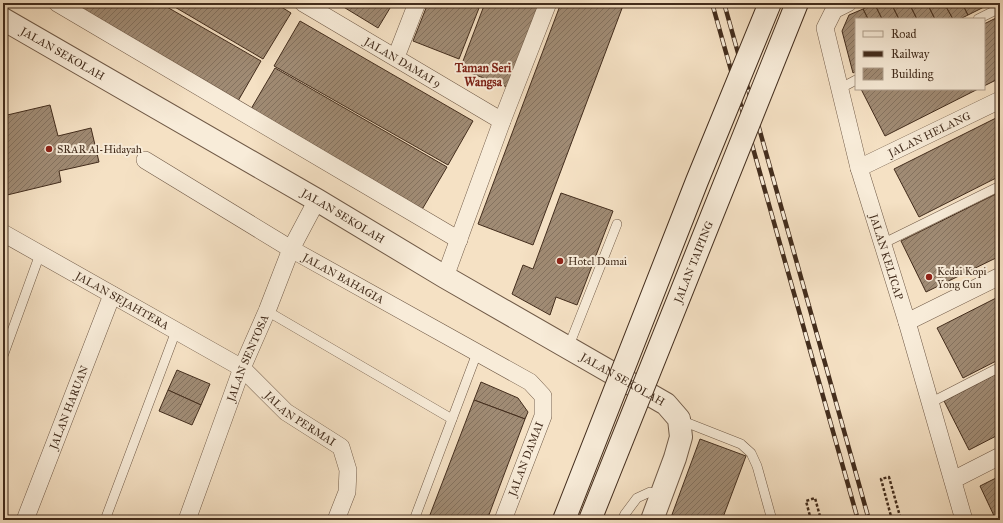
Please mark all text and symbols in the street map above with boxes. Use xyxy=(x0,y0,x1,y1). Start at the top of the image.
legend xyxy=(855,18,985,90)
street label: JALAN SEKOLAH xyxy=(17,24,107,83)
text: Road xyxy=(891,27,917,41)
street label: JALAN DAMAI 9 xyxy=(361,34,444,90)
text: Railway xyxy=(891,47,930,61)
district label: Taman Seri Wangsa xyxy=(454,61,512,90)
text: Building xyxy=(891,67,934,82)
street label: JALAN HELANG xyxy=(885,109,973,161)
place label: SRAR Al-Hidayah xyxy=(57,143,142,156)
marker: SRAR Al-Hidayah xyxy=(44,144,54,154)
street label: JALAN SEKOLAH xyxy=(298,185,388,246)
street label: JALAN KELICAP xyxy=(866,212,906,302)
street label: JALAN TAIPING xyxy=(671,219,716,306)
street label: JALAN BAHAGIA xyxy=(299,250,387,306)
place label: Hotel Damai xyxy=(568,255,627,268)
marker: Hotel Damai xyxy=(555,256,565,266)
place label: Kedai Kopi Yong Cun xyxy=(937,265,987,291)
street label: JALAN SEJAHTERA xyxy=(72,268,172,332)
marker: Kedai Kopi Yong Cun xyxy=(924,272,934,282)
street label: JALAN SENTOSA xyxy=(224,312,271,404)
street label: JALAN SEKOLAH xyxy=(577,350,668,409)
street label: JALAN HARUAN xyxy=(46,363,91,452)
street label: JALAN PERMAI xyxy=(261,388,338,449)
street label: JALAN DAMAI xyxy=(505,420,547,499)

